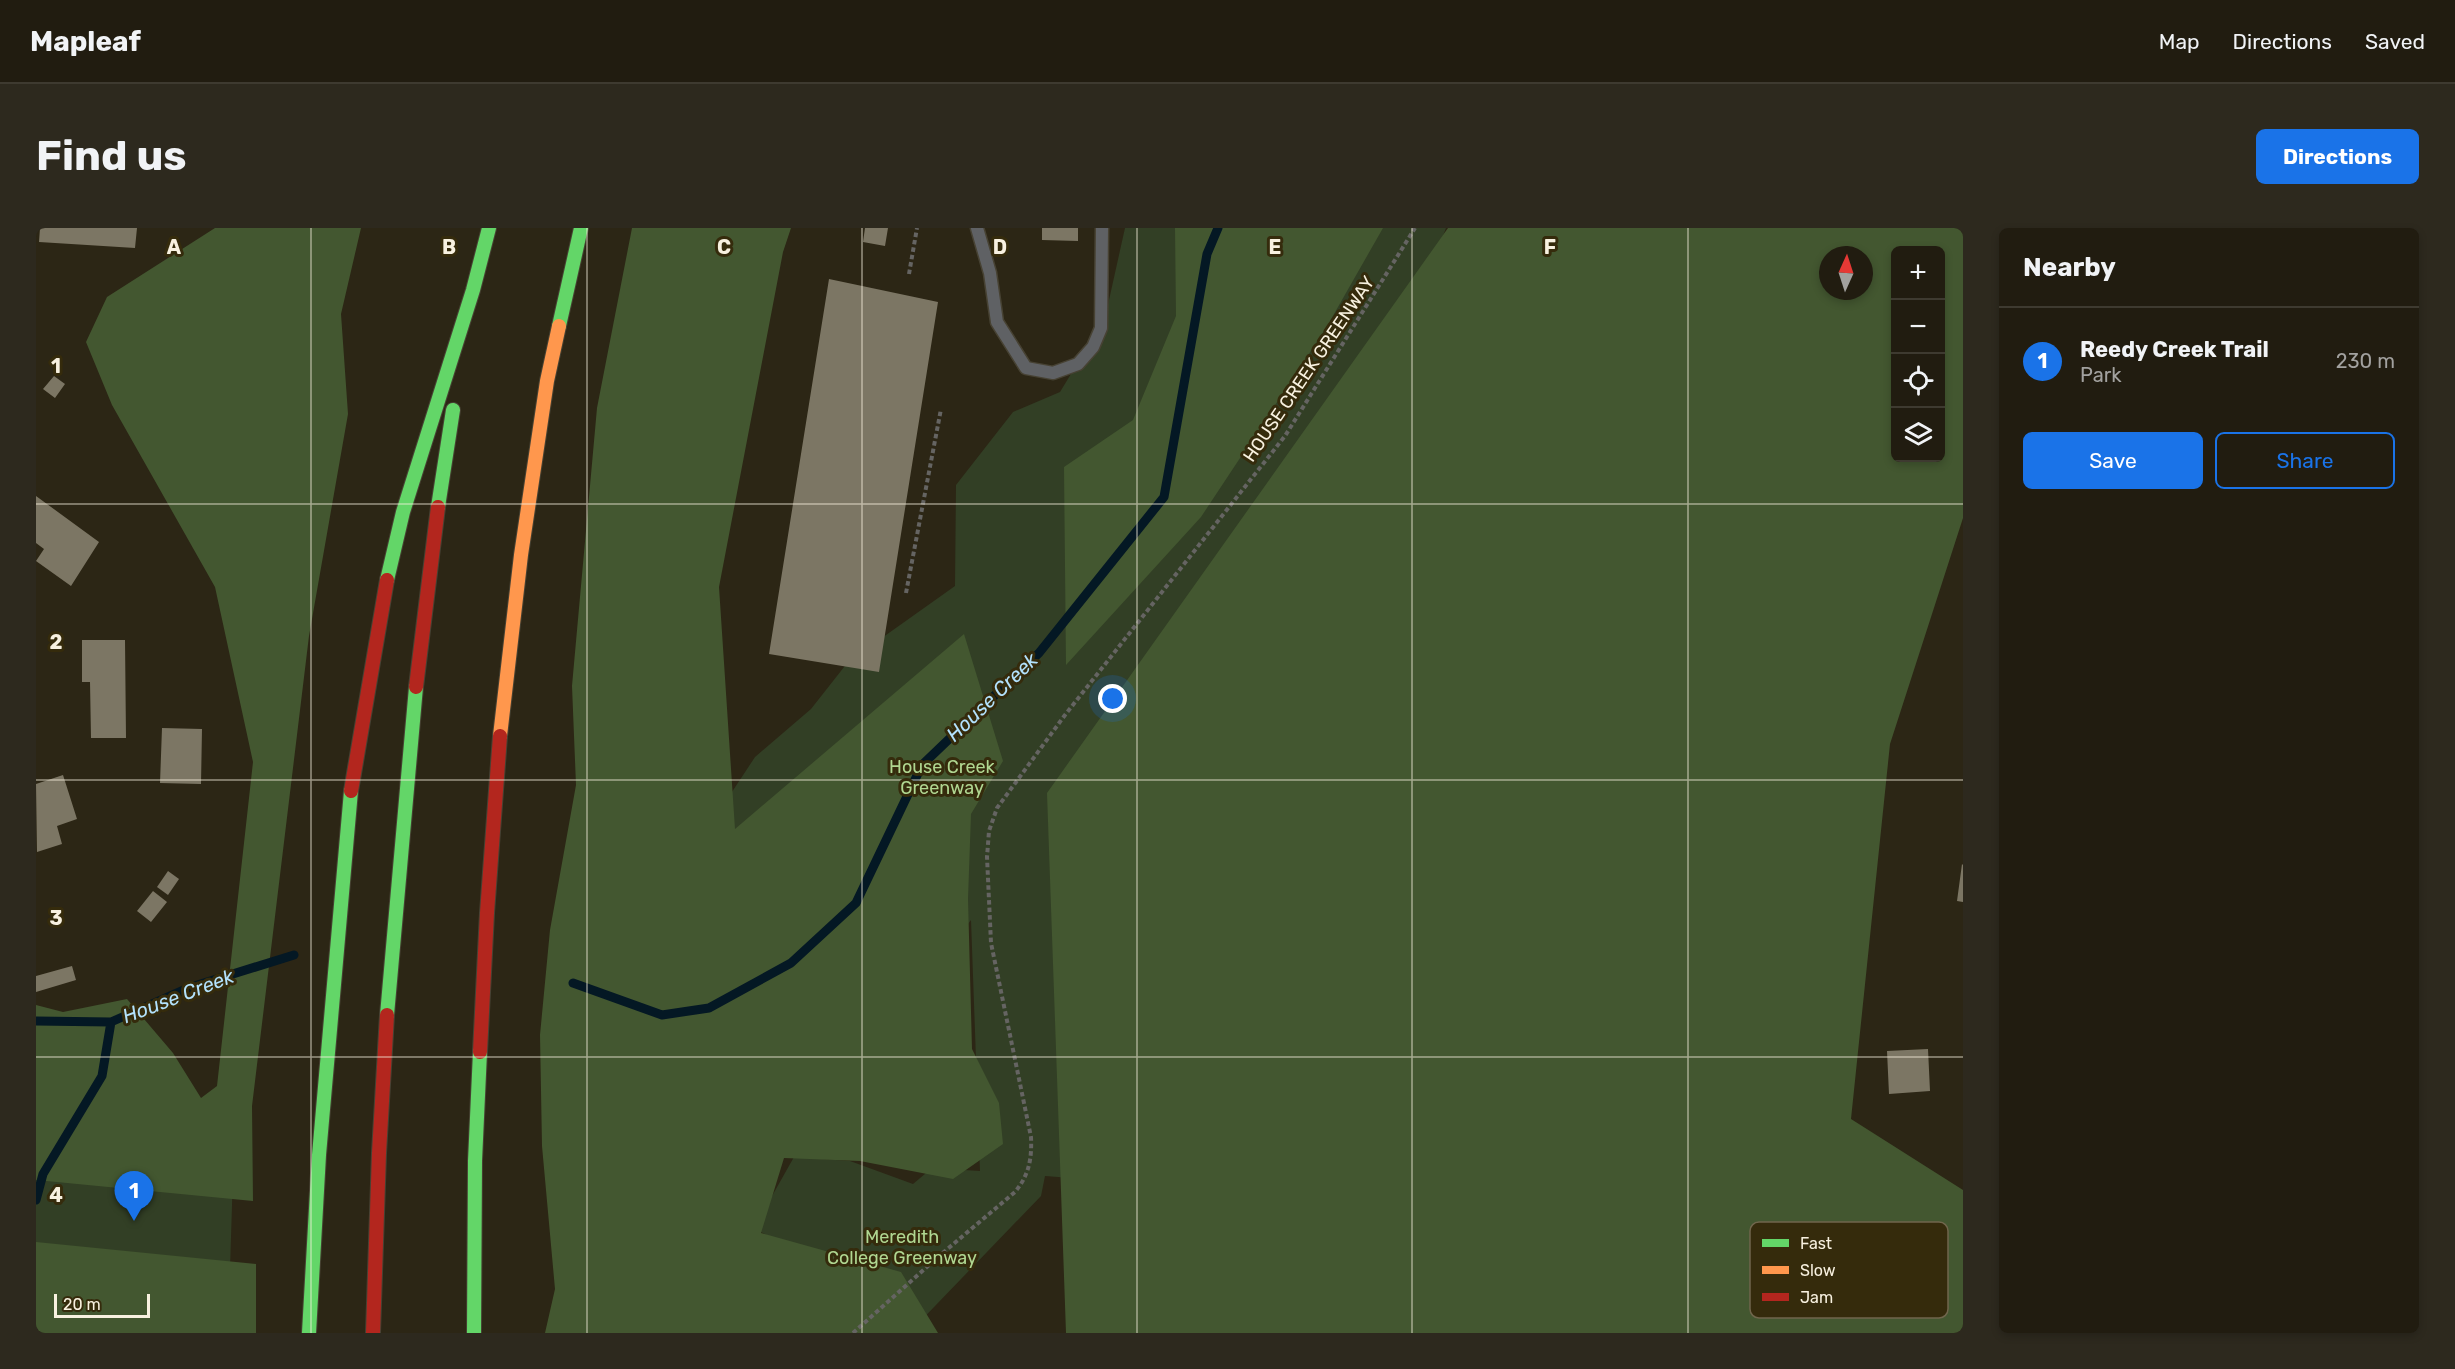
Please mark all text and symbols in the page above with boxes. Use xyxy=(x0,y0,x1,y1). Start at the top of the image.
text: Mapleaf xyxy=(30,25,141,58)
text: Map xyxy=(2159,29,2200,54)
text: Directions xyxy=(2233,29,2332,54)
text: Saved xyxy=(2365,29,2425,54)
button: Directions xyxy=(2256,129,2419,184)
text: Find us xyxy=(36,131,187,181)
text: A xyxy=(167,235,182,259)
text: B xyxy=(442,235,456,259)
text: C xyxy=(717,235,731,259)
text: D xyxy=(993,235,1007,259)
text: E xyxy=(1269,235,1281,259)
text: F xyxy=(1544,235,1556,259)
north arrow xyxy=(1819,246,1873,300)
map controls xyxy=(1891,246,1945,462)
button: + xyxy=(1891,246,1945,300)
text: Nearby xyxy=(2023,252,2116,283)
street label: HOUSE CREEK GREENWAY xyxy=(1238,272,1380,466)
button: − xyxy=(1891,300,1945,354)
text: Reedy Creek Trail xyxy=(2080,336,2269,363)
text: 1 xyxy=(2038,349,2047,373)
text: 230 m xyxy=(2336,349,2395,373)
text: 1 xyxy=(51,354,61,378)
button: locate xyxy=(1891,354,1945,408)
text: Park xyxy=(2080,363,2122,387)
button: layers xyxy=(1891,408,1945,462)
button: Save xyxy=(2023,432,2203,489)
button: Share xyxy=(2215,432,2395,489)
text: 2 xyxy=(50,630,63,654)
water label: House Creek xyxy=(941,647,1043,746)
your location xyxy=(1098,684,1127,713)
park label: House Creek Greenway xyxy=(889,756,996,799)
text: 3 xyxy=(49,906,63,930)
water label: House Creek xyxy=(119,963,238,1028)
pin: 1 xyxy=(114,1172,154,1221)
text: 4 xyxy=(49,1183,63,1207)
legend xyxy=(1750,1222,1948,1318)
park label: Meredith College Greenway xyxy=(827,1226,977,1269)
text: Fast xyxy=(1800,1234,1832,1253)
text: Slow xyxy=(1800,1261,1836,1280)
text: Jam xyxy=(1800,1288,1833,1307)
scale bar xyxy=(54,1291,150,1318)
text: 20 m xyxy=(63,1295,101,1314)

